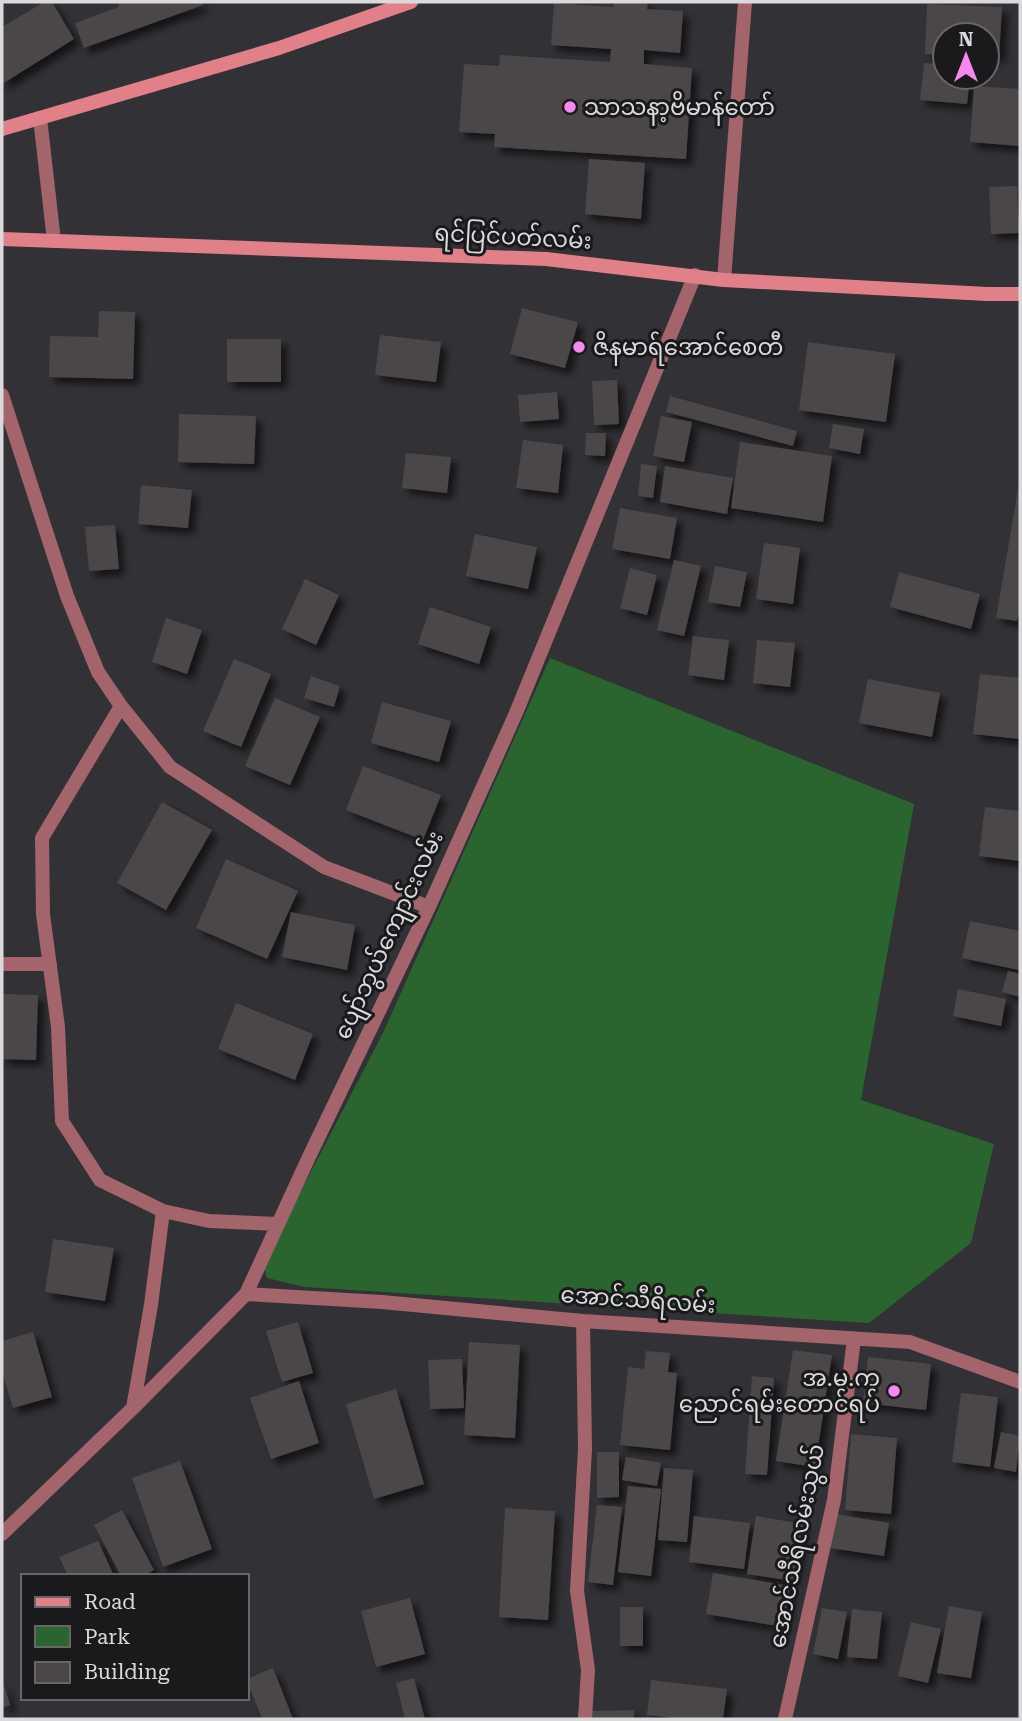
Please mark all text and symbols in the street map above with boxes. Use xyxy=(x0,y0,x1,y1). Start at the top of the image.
north arrow xyxy=(931,21,1001,91)
text: N xyxy=(959,28,974,51)
place label: သာသနာ့ဗိမာန်တော် xyxy=(584,91,775,126)
marker: သာသနာ့ဗိမာန်တော် xyxy=(562,99,578,115)
street label: ရင်ပြင်ပတ်လမ်း xyxy=(433,216,592,260)
place label: ဇိနမာရ်အောင်စေတီ xyxy=(593,331,783,366)
marker: ဇိနမာရ်အောင်စေတီ xyxy=(571,339,587,355)
street label: ပျော်ဘွယ်ကျောင်းလမ်း xyxy=(326,825,454,1046)
street label: အောင်သီရိလမ်း xyxy=(559,1278,717,1324)
place label: အ.မ.က ညောင်ရမ်းတောင်ရပ် xyxy=(679,1365,880,1423)
marker: အ.မ.က ညောင်ရမ်းတောင်ရပ် xyxy=(886,1383,902,1399)
street label: အောင်သီရိလမ်းသွယ် xyxy=(761,1441,835,1651)
legend xyxy=(21,1574,248,1700)
text: Road xyxy=(84,1590,136,1614)
text: Park xyxy=(84,1625,130,1649)
text: Building xyxy=(84,1660,170,1684)

